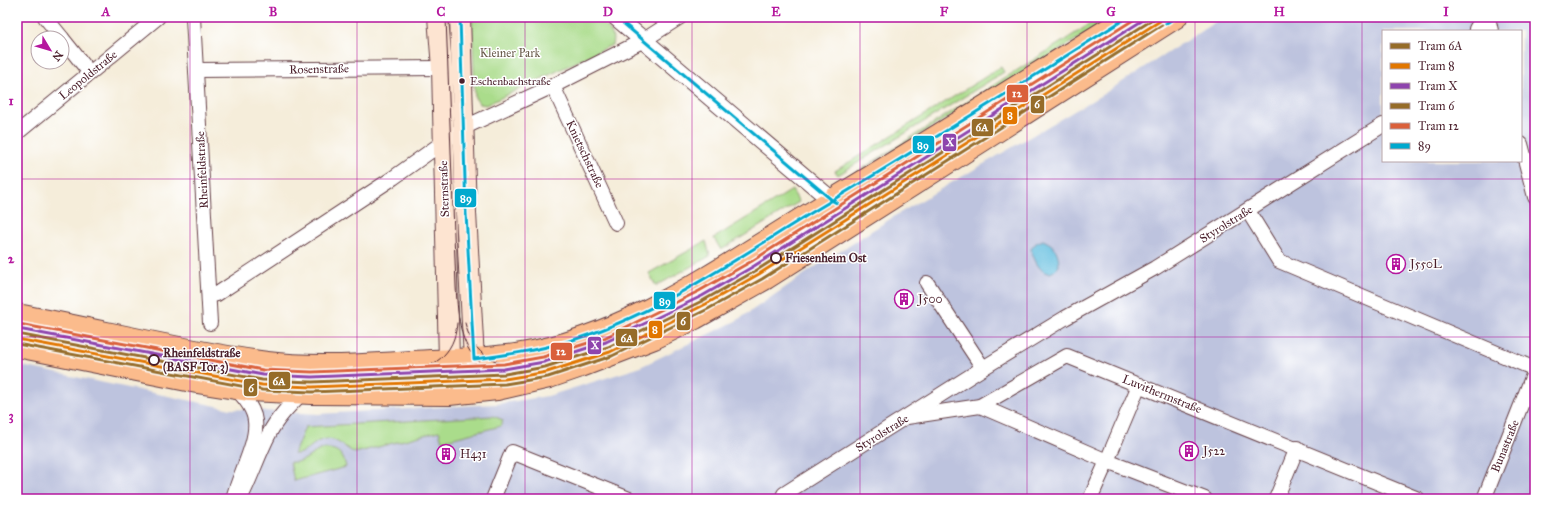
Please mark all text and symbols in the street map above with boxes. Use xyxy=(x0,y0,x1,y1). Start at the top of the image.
text: A xyxy=(101,4,111,20)
text: B xyxy=(269,4,278,20)
text: C xyxy=(437,4,446,20)
text: D xyxy=(603,4,613,20)
text: E xyxy=(771,4,781,20)
text: F xyxy=(940,4,949,20)
text: G xyxy=(1106,4,1116,20)
text: H xyxy=(1273,4,1285,20)
text: I xyxy=(1443,4,1449,20)
north arrow xyxy=(30,30,70,70)
legend xyxy=(1382,30,1522,162)
text: Tram 6A xyxy=(1418,39,1462,53)
park label: Kleiner Park xyxy=(480,46,541,60)
street label: Leopoldstraße xyxy=(56,47,120,103)
text: N xyxy=(49,48,65,64)
text: Tram 8 xyxy=(1418,59,1455,73)
street label: Rosenstraße xyxy=(289,61,349,77)
place label: Eschenbachstraße xyxy=(470,75,551,88)
marker: Eschenbachstraße xyxy=(457,76,467,86)
text: Tram X xyxy=(1418,79,1458,93)
line badge: 12 xyxy=(1006,84,1029,103)
text: 12 xyxy=(1012,87,1022,100)
text: 1 xyxy=(8,93,14,109)
line badge: 6 xyxy=(1030,95,1045,114)
text: 6 xyxy=(1034,98,1041,111)
text: Tram 6 xyxy=(1418,99,1455,113)
line badge: 8 xyxy=(1002,106,1018,125)
text: 8 xyxy=(1007,109,1013,122)
street label: Knietschstraße xyxy=(563,118,607,190)
line badge: 6A xyxy=(971,118,994,137)
text: Tram 12 xyxy=(1418,119,1459,133)
text: 6A xyxy=(975,121,989,134)
street label: Rheinfeldstraße xyxy=(193,131,211,209)
line badge: X xyxy=(942,133,957,152)
line badge: 89 xyxy=(912,135,935,154)
text: X xyxy=(945,136,955,149)
text: 89 xyxy=(917,139,929,153)
text: 89 xyxy=(1418,139,1431,153)
street label: Sternstraße xyxy=(436,160,452,218)
line badge: 89 xyxy=(454,188,477,208)
text: 89 xyxy=(460,192,472,206)
street label: Styrolstraße xyxy=(1197,202,1255,246)
text: 2 xyxy=(8,251,15,267)
place label: Friesenheim Ost xyxy=(785,251,867,265)
marker: Friesenheim Ost xyxy=(770,252,782,264)
building icon: J550L xyxy=(1385,253,1407,275)
place label: J550L xyxy=(1408,257,1442,272)
building icon: J500 xyxy=(893,288,915,310)
line badge: 89 xyxy=(653,291,676,310)
place label: J500 xyxy=(916,292,942,307)
text: 89 xyxy=(659,295,671,309)
line badge: 6 xyxy=(676,311,691,331)
text: 6 xyxy=(680,315,687,328)
line badge: 8 xyxy=(648,320,663,339)
text: 8 xyxy=(652,323,658,336)
line badge: 6A xyxy=(615,328,638,347)
text: 6A xyxy=(620,332,634,345)
line badge: X xyxy=(587,336,602,355)
text: X xyxy=(590,339,600,352)
line badge: 12 xyxy=(550,342,573,361)
text: 12 xyxy=(556,345,566,358)
place label: Rheinfeldstraße (BASF Tor 3) xyxy=(163,346,240,375)
marker: Rheinfeldstraße (BASF Tor 3) xyxy=(148,354,160,366)
line badge: 6A xyxy=(268,371,291,390)
street label: Luvithermstraße xyxy=(1120,372,1204,416)
text: 6A xyxy=(272,375,286,388)
line badge: 6 xyxy=(243,378,258,397)
text: 6 xyxy=(248,382,255,395)
text: 3 xyxy=(8,408,14,424)
street label: Styrolstraße xyxy=(853,411,911,455)
street label: Bunastraße xyxy=(1488,418,1522,474)
building icon: J522 xyxy=(1178,440,1200,462)
building icon: H431 xyxy=(435,443,457,465)
place label: J522 xyxy=(1201,444,1225,459)
place label: H431 xyxy=(460,447,487,461)

